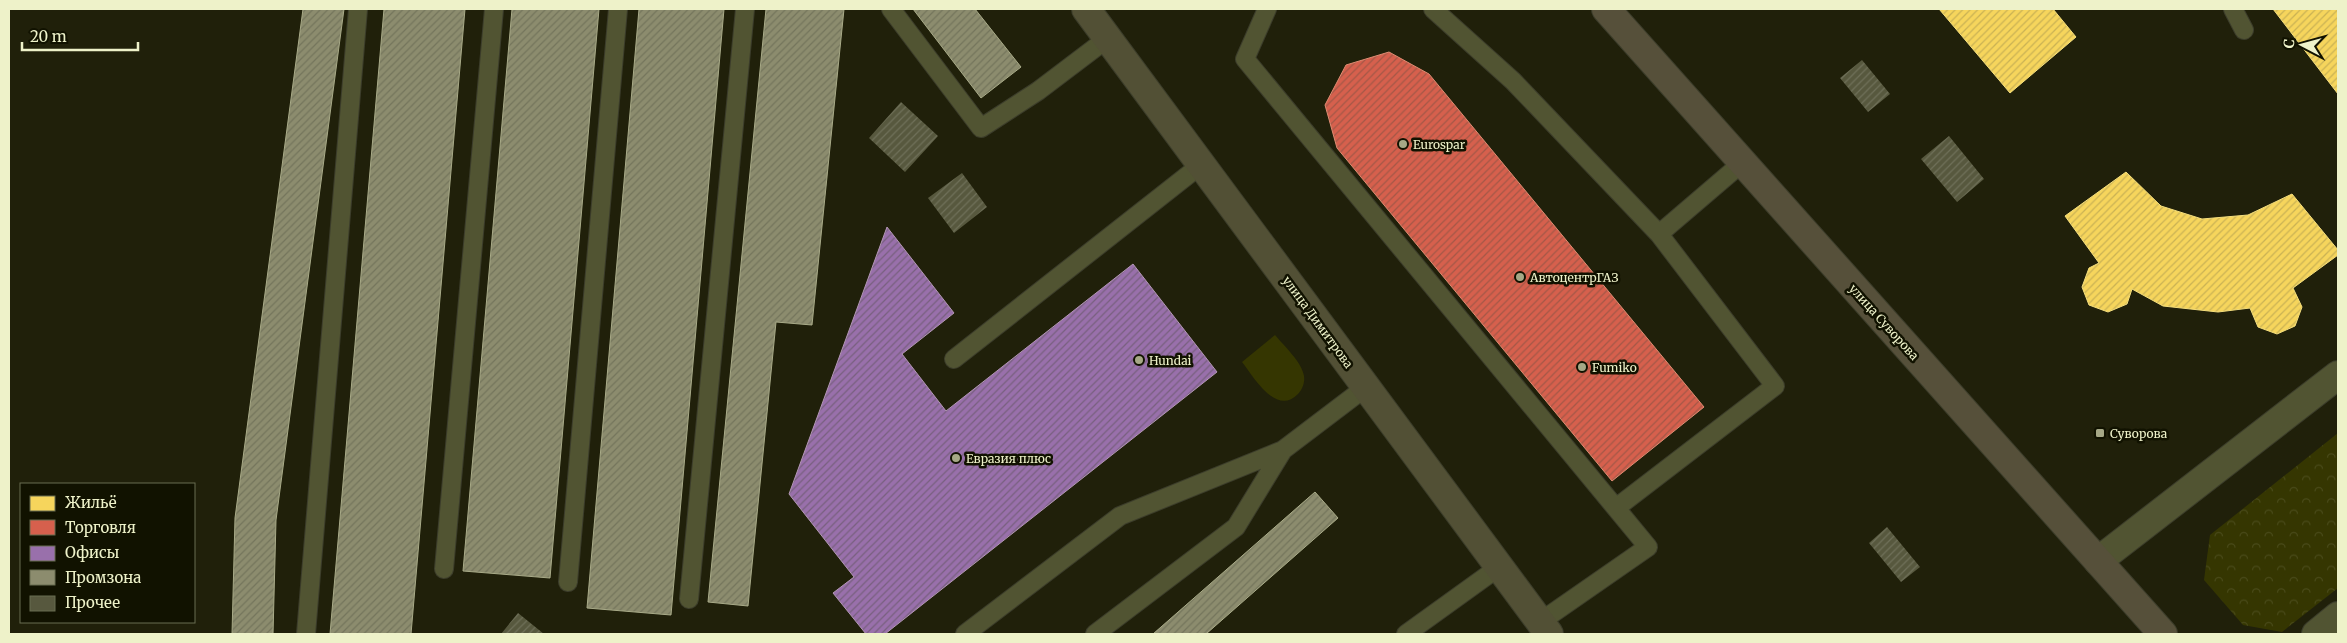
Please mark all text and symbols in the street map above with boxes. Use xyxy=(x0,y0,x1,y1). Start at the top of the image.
scale bar xyxy=(22,20,139,52)
north arrow xyxy=(2277,20,2327,70)
text: 20 m xyxy=(30,27,67,46)
text: С xyxy=(2280,38,2299,49)
place label: Eurospar xyxy=(1413,137,1466,152)
marker: Eurospar xyxy=(1397,138,1409,150)
place label: АвтоцентрГАЗ xyxy=(1529,270,1618,285)
marker: АвтоцентрГАЗ xyxy=(1514,271,1526,283)
street label: улица Димитрова xyxy=(1280,273,1357,371)
street label: улица Суворова xyxy=(1846,281,1922,363)
place label: Hundai xyxy=(1149,353,1192,368)
marker: Hundai xyxy=(1133,354,1145,366)
place label: Fumiko xyxy=(1592,360,1637,375)
marker: Fumiko xyxy=(1576,361,1588,373)
place label: Суворова xyxy=(2110,426,2168,441)
marker: Суворова xyxy=(2094,427,2106,439)
place label: Евразия плюс xyxy=(966,451,1051,466)
marker: Евразия плюс xyxy=(950,452,962,464)
legend xyxy=(20,483,195,623)
text: Жильё xyxy=(65,493,117,512)
text: Торговля xyxy=(65,518,136,537)
text: Офисы xyxy=(65,543,120,562)
text: Промзона xyxy=(65,568,141,587)
text: Прочее xyxy=(65,593,120,612)

